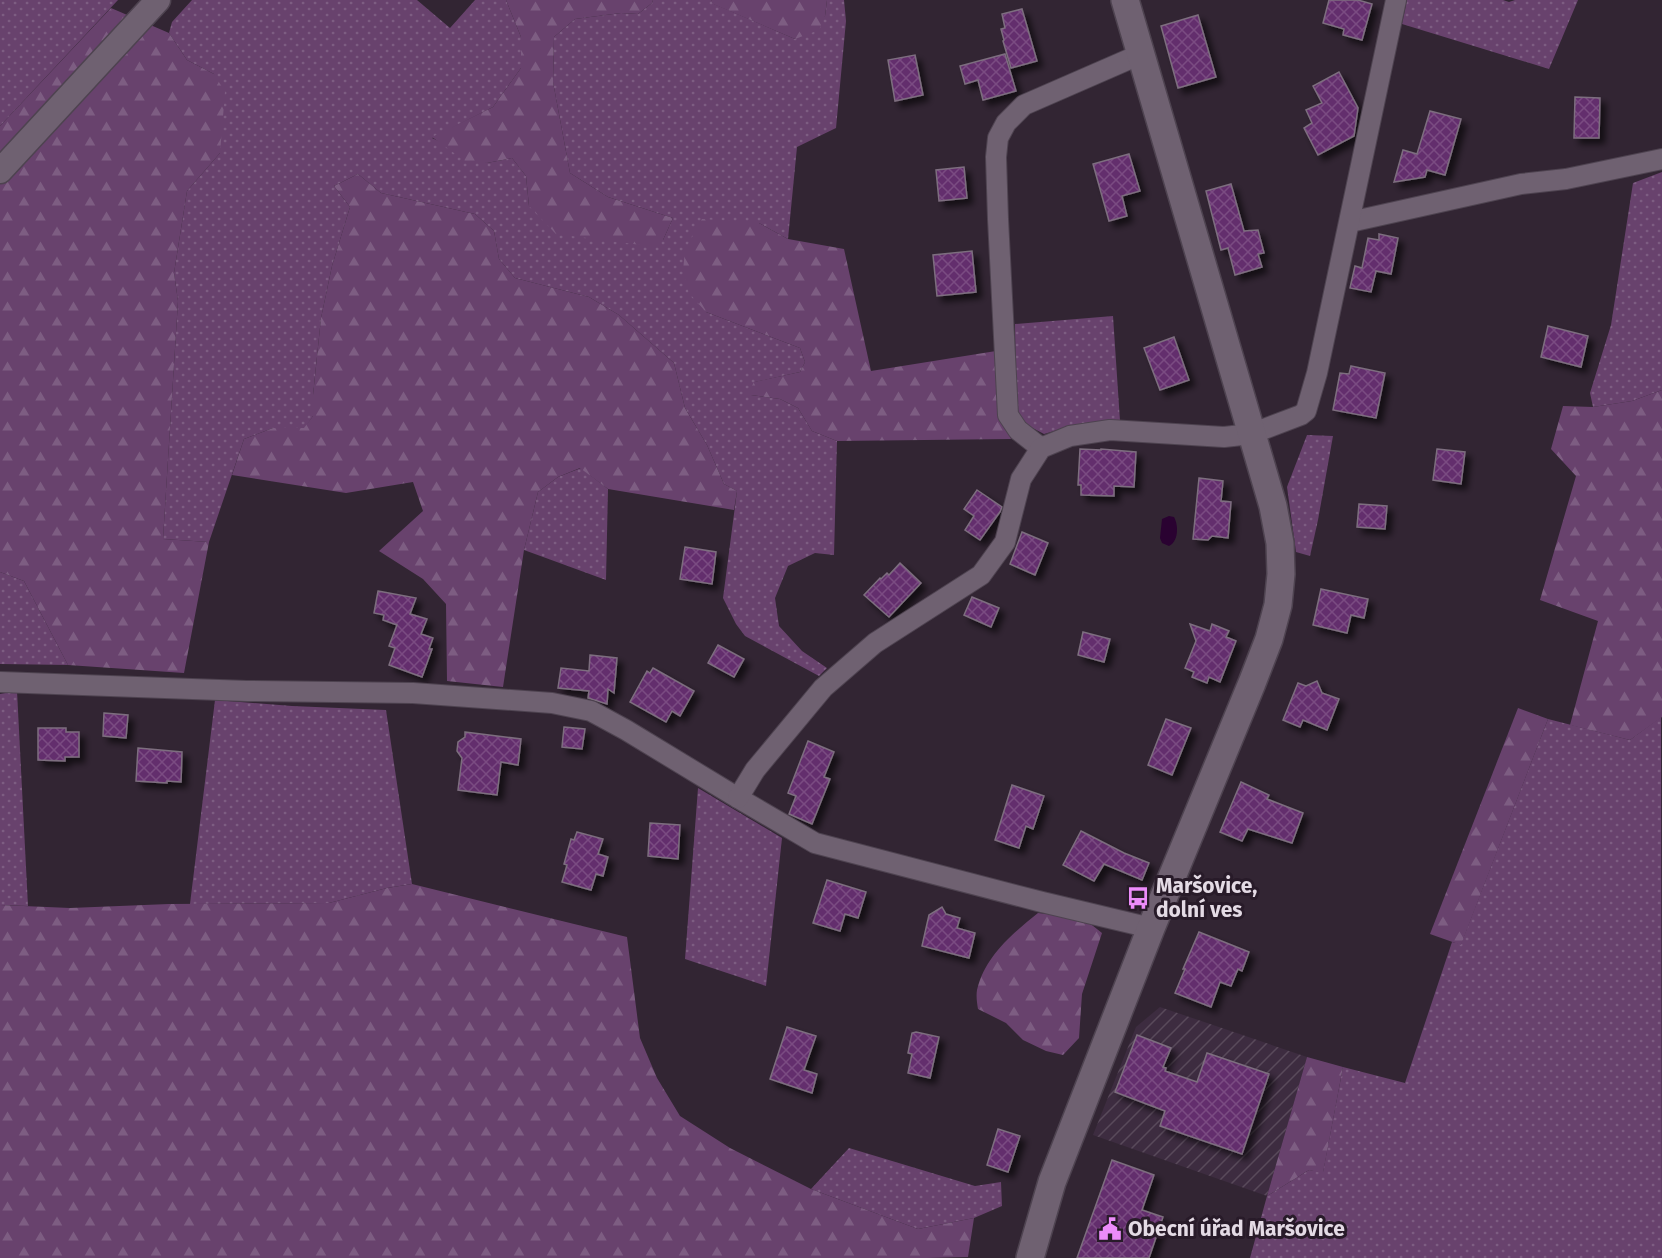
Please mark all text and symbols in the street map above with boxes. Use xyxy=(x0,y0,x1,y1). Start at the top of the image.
place label: Maršovice, dolní ves xyxy=(1156,873,1257,923)
bus stop icon: Maršovice, dolní ves xyxy=(1125,885,1151,911)
public building icon: Obecní úřad Maršovice xyxy=(1097,1216,1123,1242)
place label: Obecní úřad Maršovice xyxy=(1128,1216,1345,1242)

